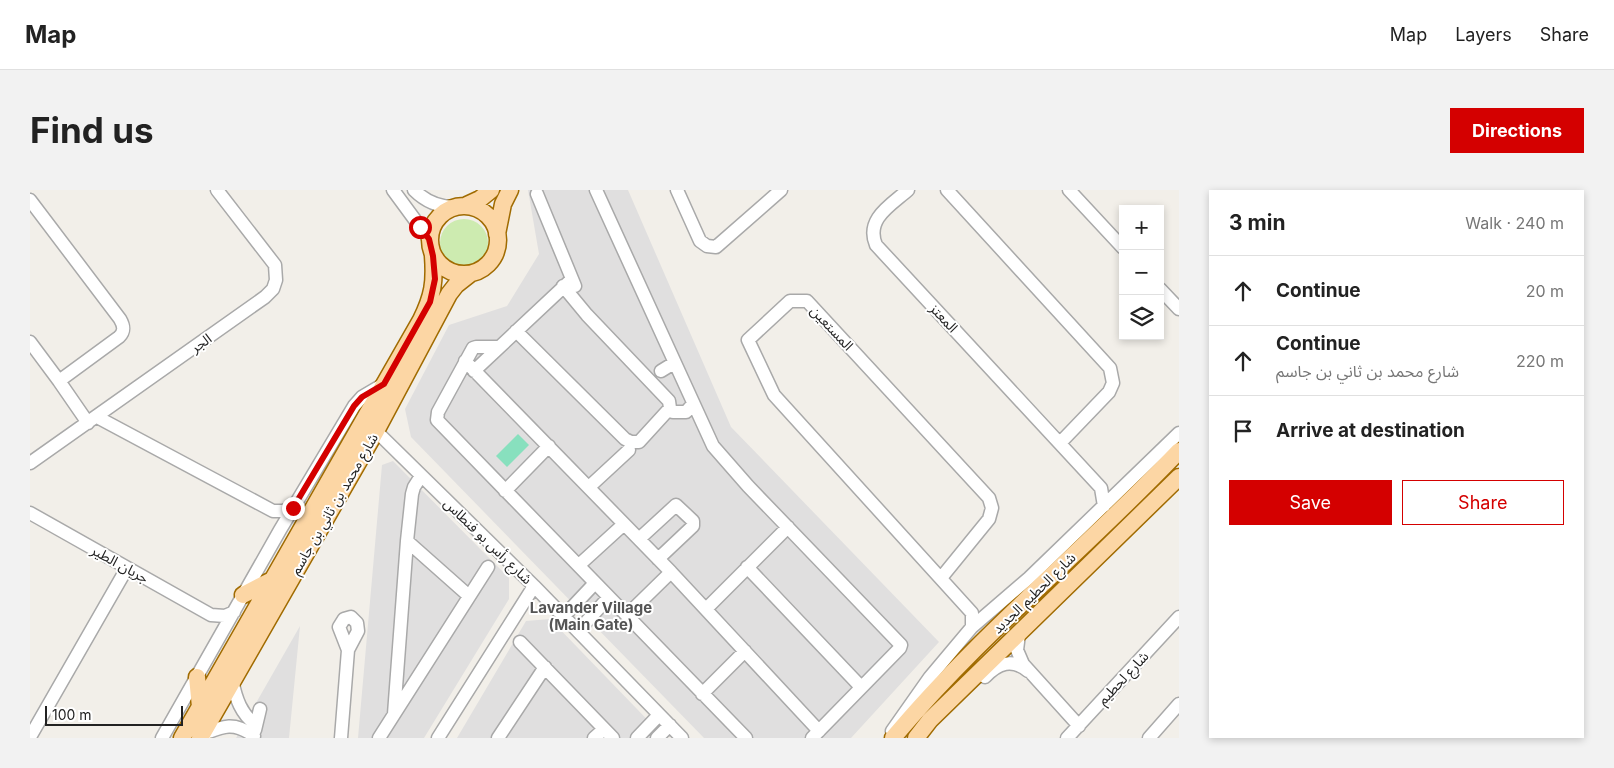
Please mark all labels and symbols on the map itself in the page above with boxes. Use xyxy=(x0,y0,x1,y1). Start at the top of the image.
route start xyxy=(409,216,432,239)
street label: المعتز xyxy=(925,299,962,336)
street label: المستعين xyxy=(807,302,857,354)
street label: الجر xyxy=(186,329,215,357)
street label: شارع محمد بن ثاني بن جاسم xyxy=(286,430,384,579)
street label: شارع رأس بو فنطاس xyxy=(438,494,536,589)
route end xyxy=(282,497,305,520)
street label: جريان الطير xyxy=(87,540,152,587)
street label: شارع الحطيم الجديد xyxy=(989,549,1081,639)
district label: Lavander Village (Main Gate) xyxy=(530,598,652,634)
street label: شارع لحطيم xyxy=(1094,647,1154,710)
scale bar xyxy=(45,703,182,726)

